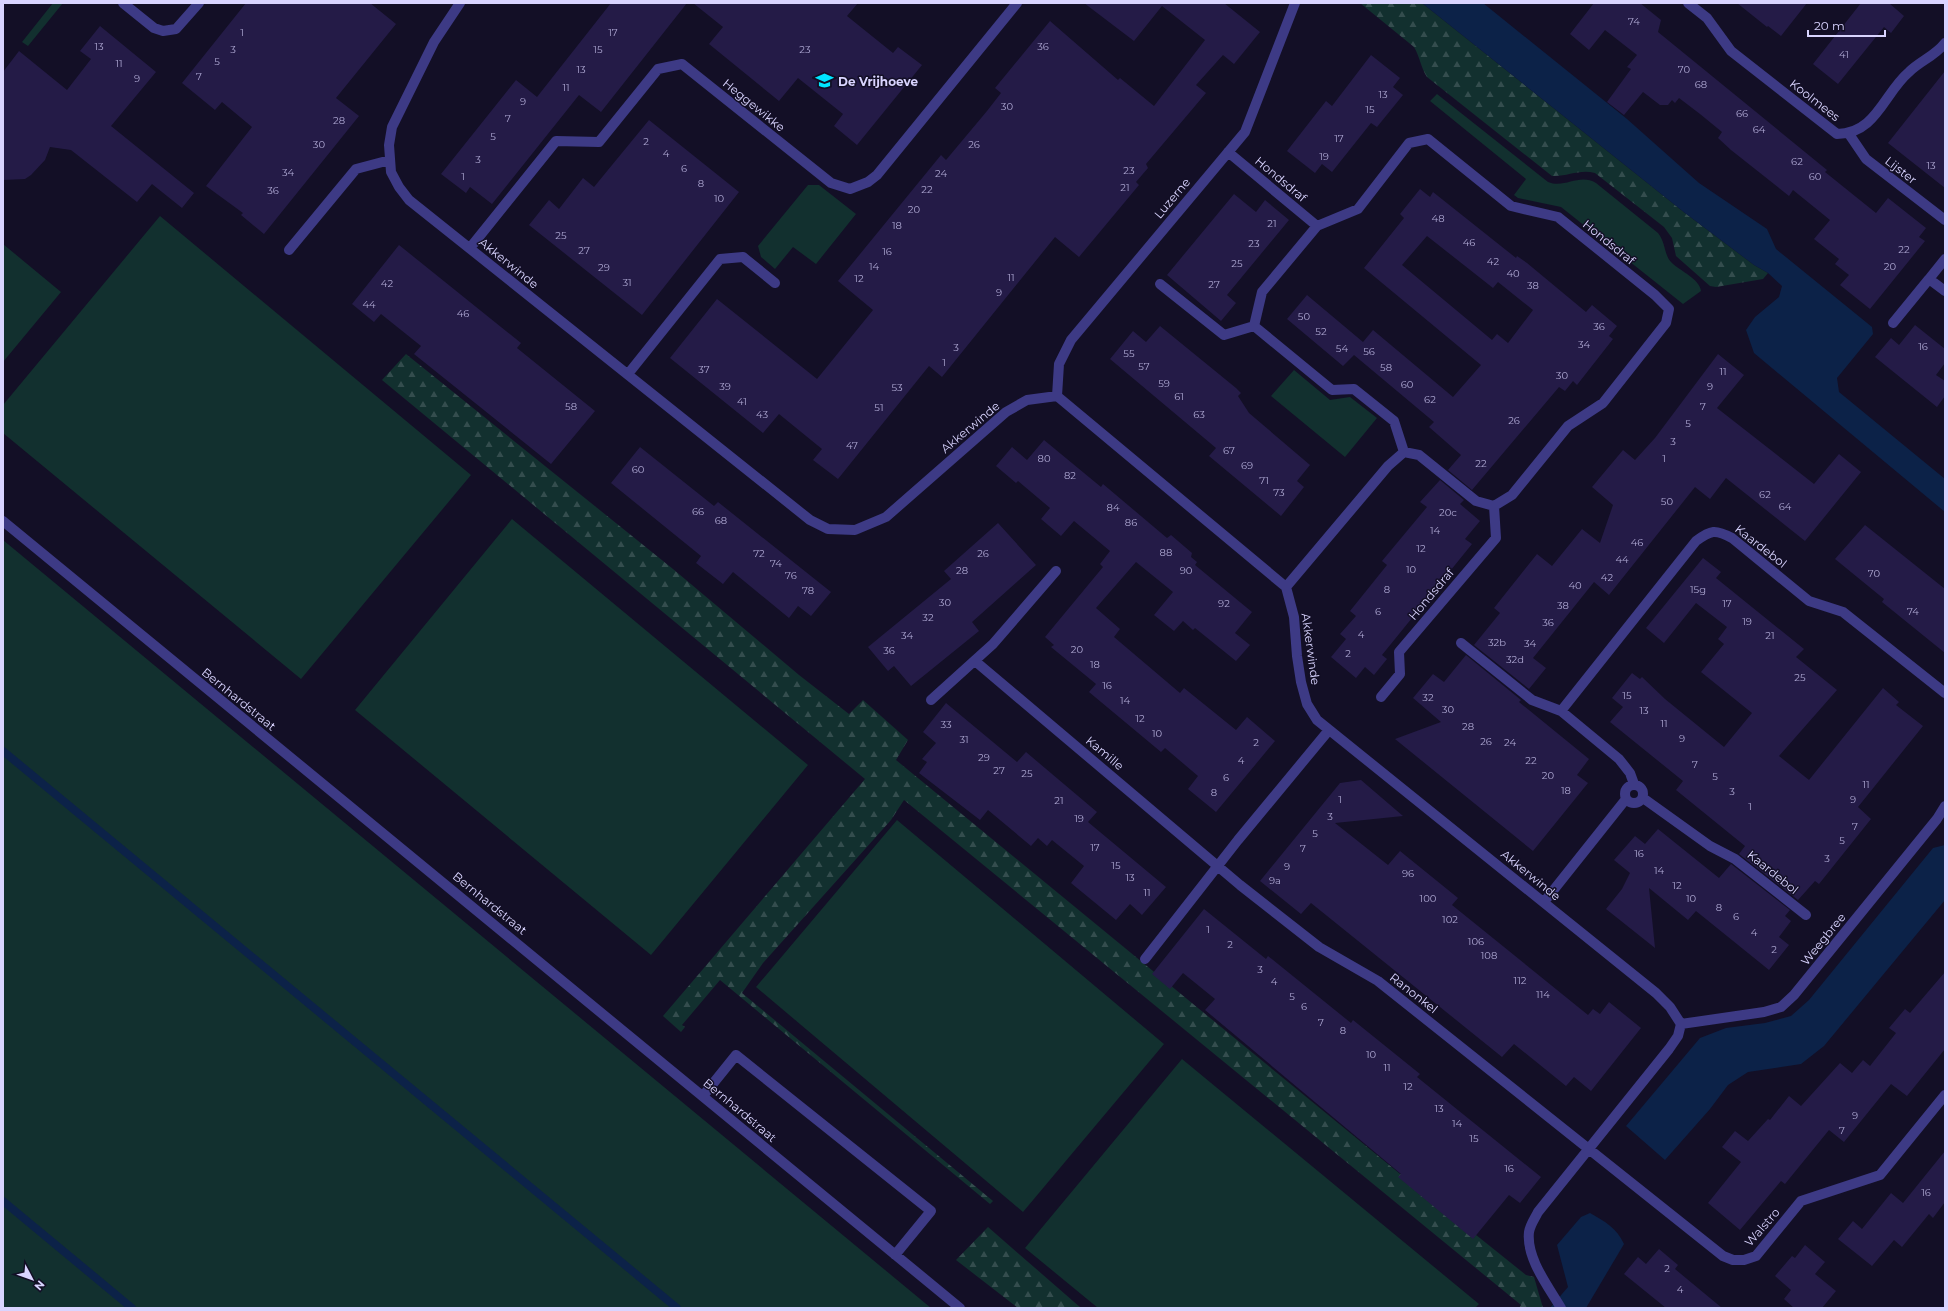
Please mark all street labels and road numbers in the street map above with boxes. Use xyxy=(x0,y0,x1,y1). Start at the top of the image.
street label: Heggewikke xyxy=(720,75,788,135)
street label: Koolmees xyxy=(1787,76,1843,124)
street label: Hondsdraf xyxy=(1252,153,1311,206)
street label: Lijster xyxy=(1882,153,1920,187)
street label: Luzerne xyxy=(1151,175,1193,221)
street label: Hondsdraf xyxy=(1580,216,1639,268)
street label: Akkerwinde xyxy=(476,234,542,292)
street label: Akkerwinde xyxy=(938,398,1002,456)
street label: Kaardebol xyxy=(1732,521,1790,571)
street label: Hondsdraf xyxy=(1405,564,1458,623)
street label: Akkerwinde xyxy=(1299,612,1323,686)
street label: Bernhardstraat xyxy=(199,664,279,734)
street label: Kamille xyxy=(1083,733,1127,773)
street label: Akkerwinde xyxy=(1498,846,1564,904)
street label: Kaardebol xyxy=(1744,847,1802,897)
street label: Bernhardstraat xyxy=(450,868,530,938)
street label: Weegbree xyxy=(1797,910,1849,968)
street label: Ranonkel xyxy=(1387,970,1441,1016)
street label: Bernhardstraat xyxy=(700,1075,780,1145)
street label: Walstro xyxy=(1741,1205,1783,1249)

